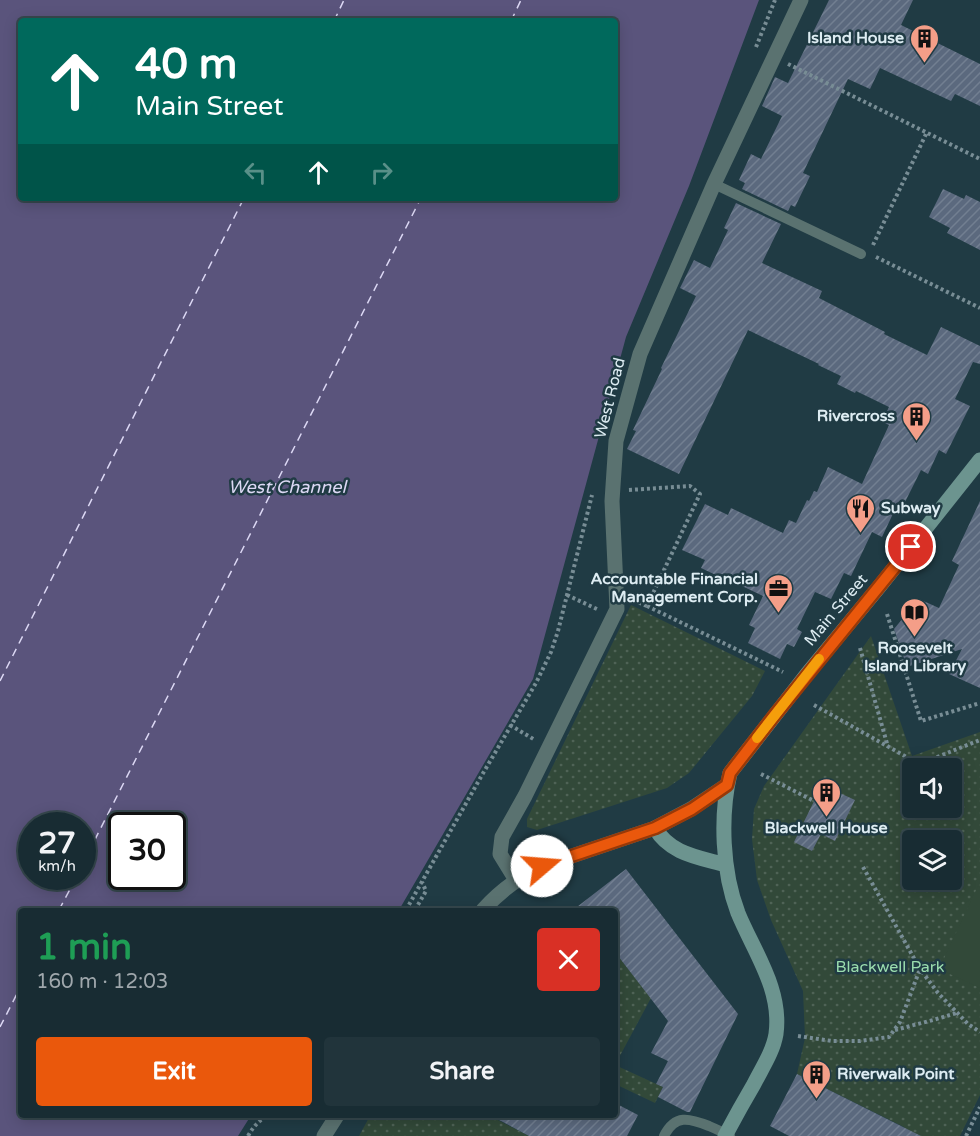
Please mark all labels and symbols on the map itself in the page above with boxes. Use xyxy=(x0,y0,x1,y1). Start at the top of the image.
building icon: Island House xyxy=(909,22,941,64)
place label: Island House xyxy=(807,28,904,48)
street label: West Road xyxy=(590,356,630,440)
building icon: Rivercross xyxy=(900,400,932,442)
place label: Rivercross xyxy=(817,406,895,426)
water label: West Channel xyxy=(228,476,348,498)
restaurant icon: Subway xyxy=(844,492,876,534)
place label: Subway xyxy=(881,498,941,518)
pin xyxy=(885,521,936,572)
place label: Accountable Financial Management Corp. xyxy=(590,569,758,607)
street label: Main Street xyxy=(800,570,872,650)
office icon: Accountable Financial Management Corp. xyxy=(763,572,795,614)
library icon: Roosevelt Island Library xyxy=(899,596,931,638)
place label: Roosevelt Island Library xyxy=(864,638,966,676)
building icon: Blackwell House xyxy=(810,776,842,818)
speed limit sign: 30 xyxy=(108,812,186,890)
place label: Blackwell House xyxy=(764,818,888,838)
position arrow xyxy=(510,834,574,898)
park label: Blackwell Park xyxy=(835,957,945,977)
building icon: Riverwalk Point xyxy=(800,1058,832,1100)
place label: Riverwalk Point xyxy=(837,1064,955,1084)

